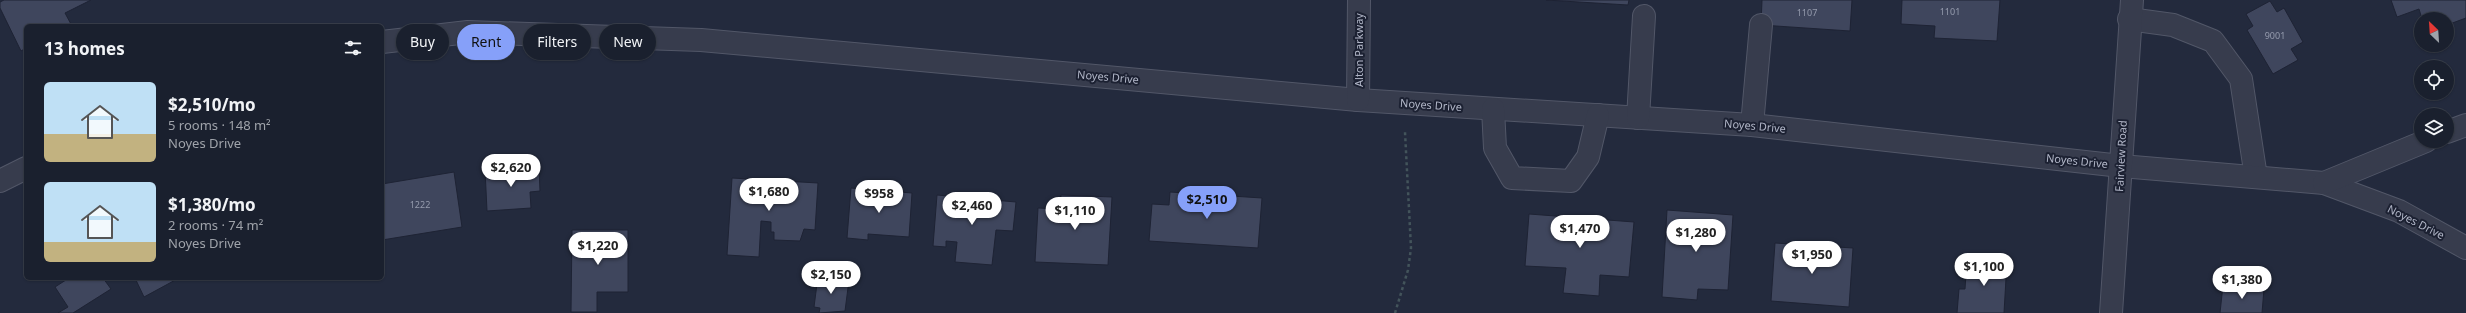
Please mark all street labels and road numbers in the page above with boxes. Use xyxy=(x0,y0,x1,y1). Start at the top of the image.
street label: Alton Parkway xyxy=(1351,13,1366,87)
street label: Noyes Drive xyxy=(1077,66,1140,87)
street label: Noyes Drive xyxy=(1400,95,1462,114)
street label: Noyes Drive xyxy=(1724,115,1787,136)
street label: Fairview Road xyxy=(2111,120,2130,192)
street label: Noyes Drive xyxy=(2045,150,2109,171)
street label: Noyes Drive xyxy=(2385,201,2447,242)

